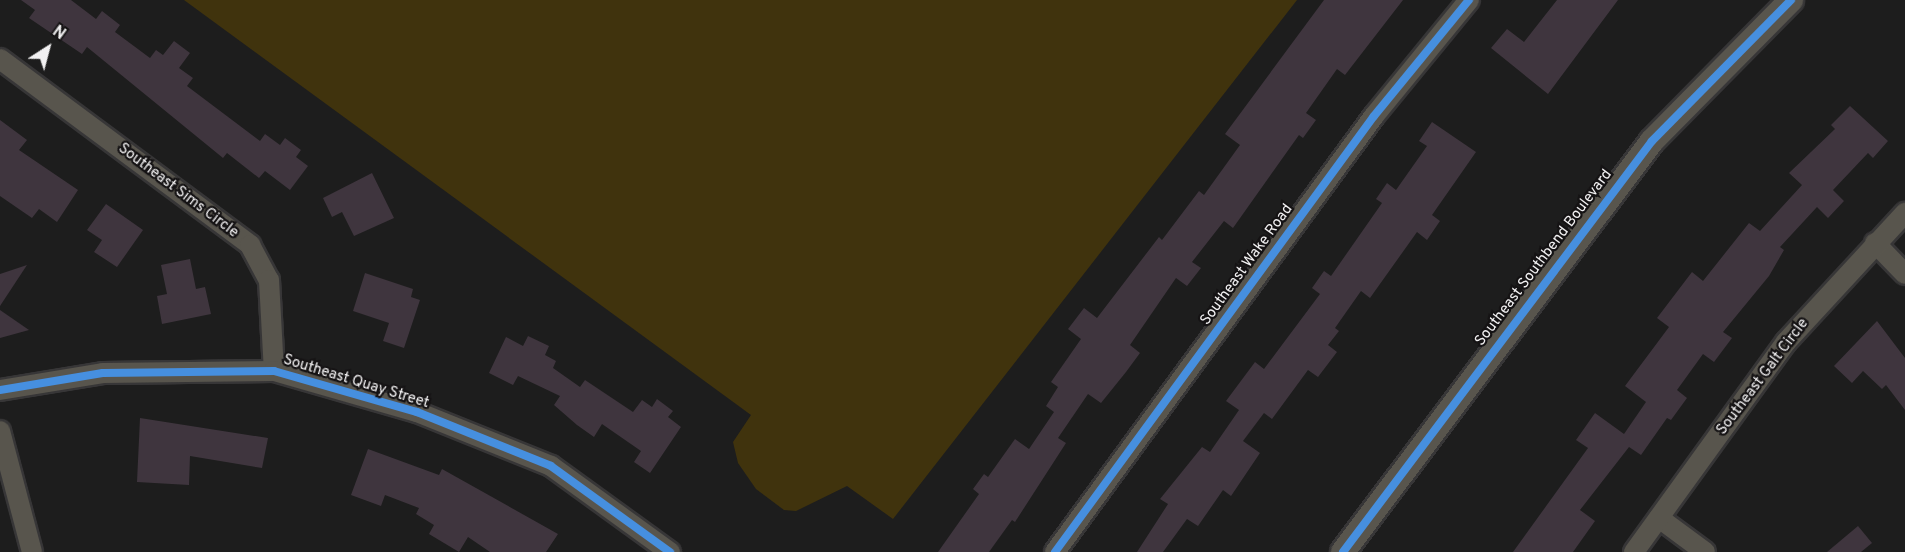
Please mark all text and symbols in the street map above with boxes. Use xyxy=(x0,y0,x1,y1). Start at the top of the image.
north arrow xyxy=(18,18,78,78)
text: N xyxy=(48,22,69,45)
street label: Southeast Sims Circle xyxy=(114,140,242,242)
street label: Southeast Southbend Boulevard xyxy=(1472,166,1616,350)
street label: Southeast Wake Road xyxy=(1197,201,1297,329)
street label: Southeast Galt Circle xyxy=(1713,315,1813,439)
street label: Southeast Quay Street xyxy=(281,351,431,413)

